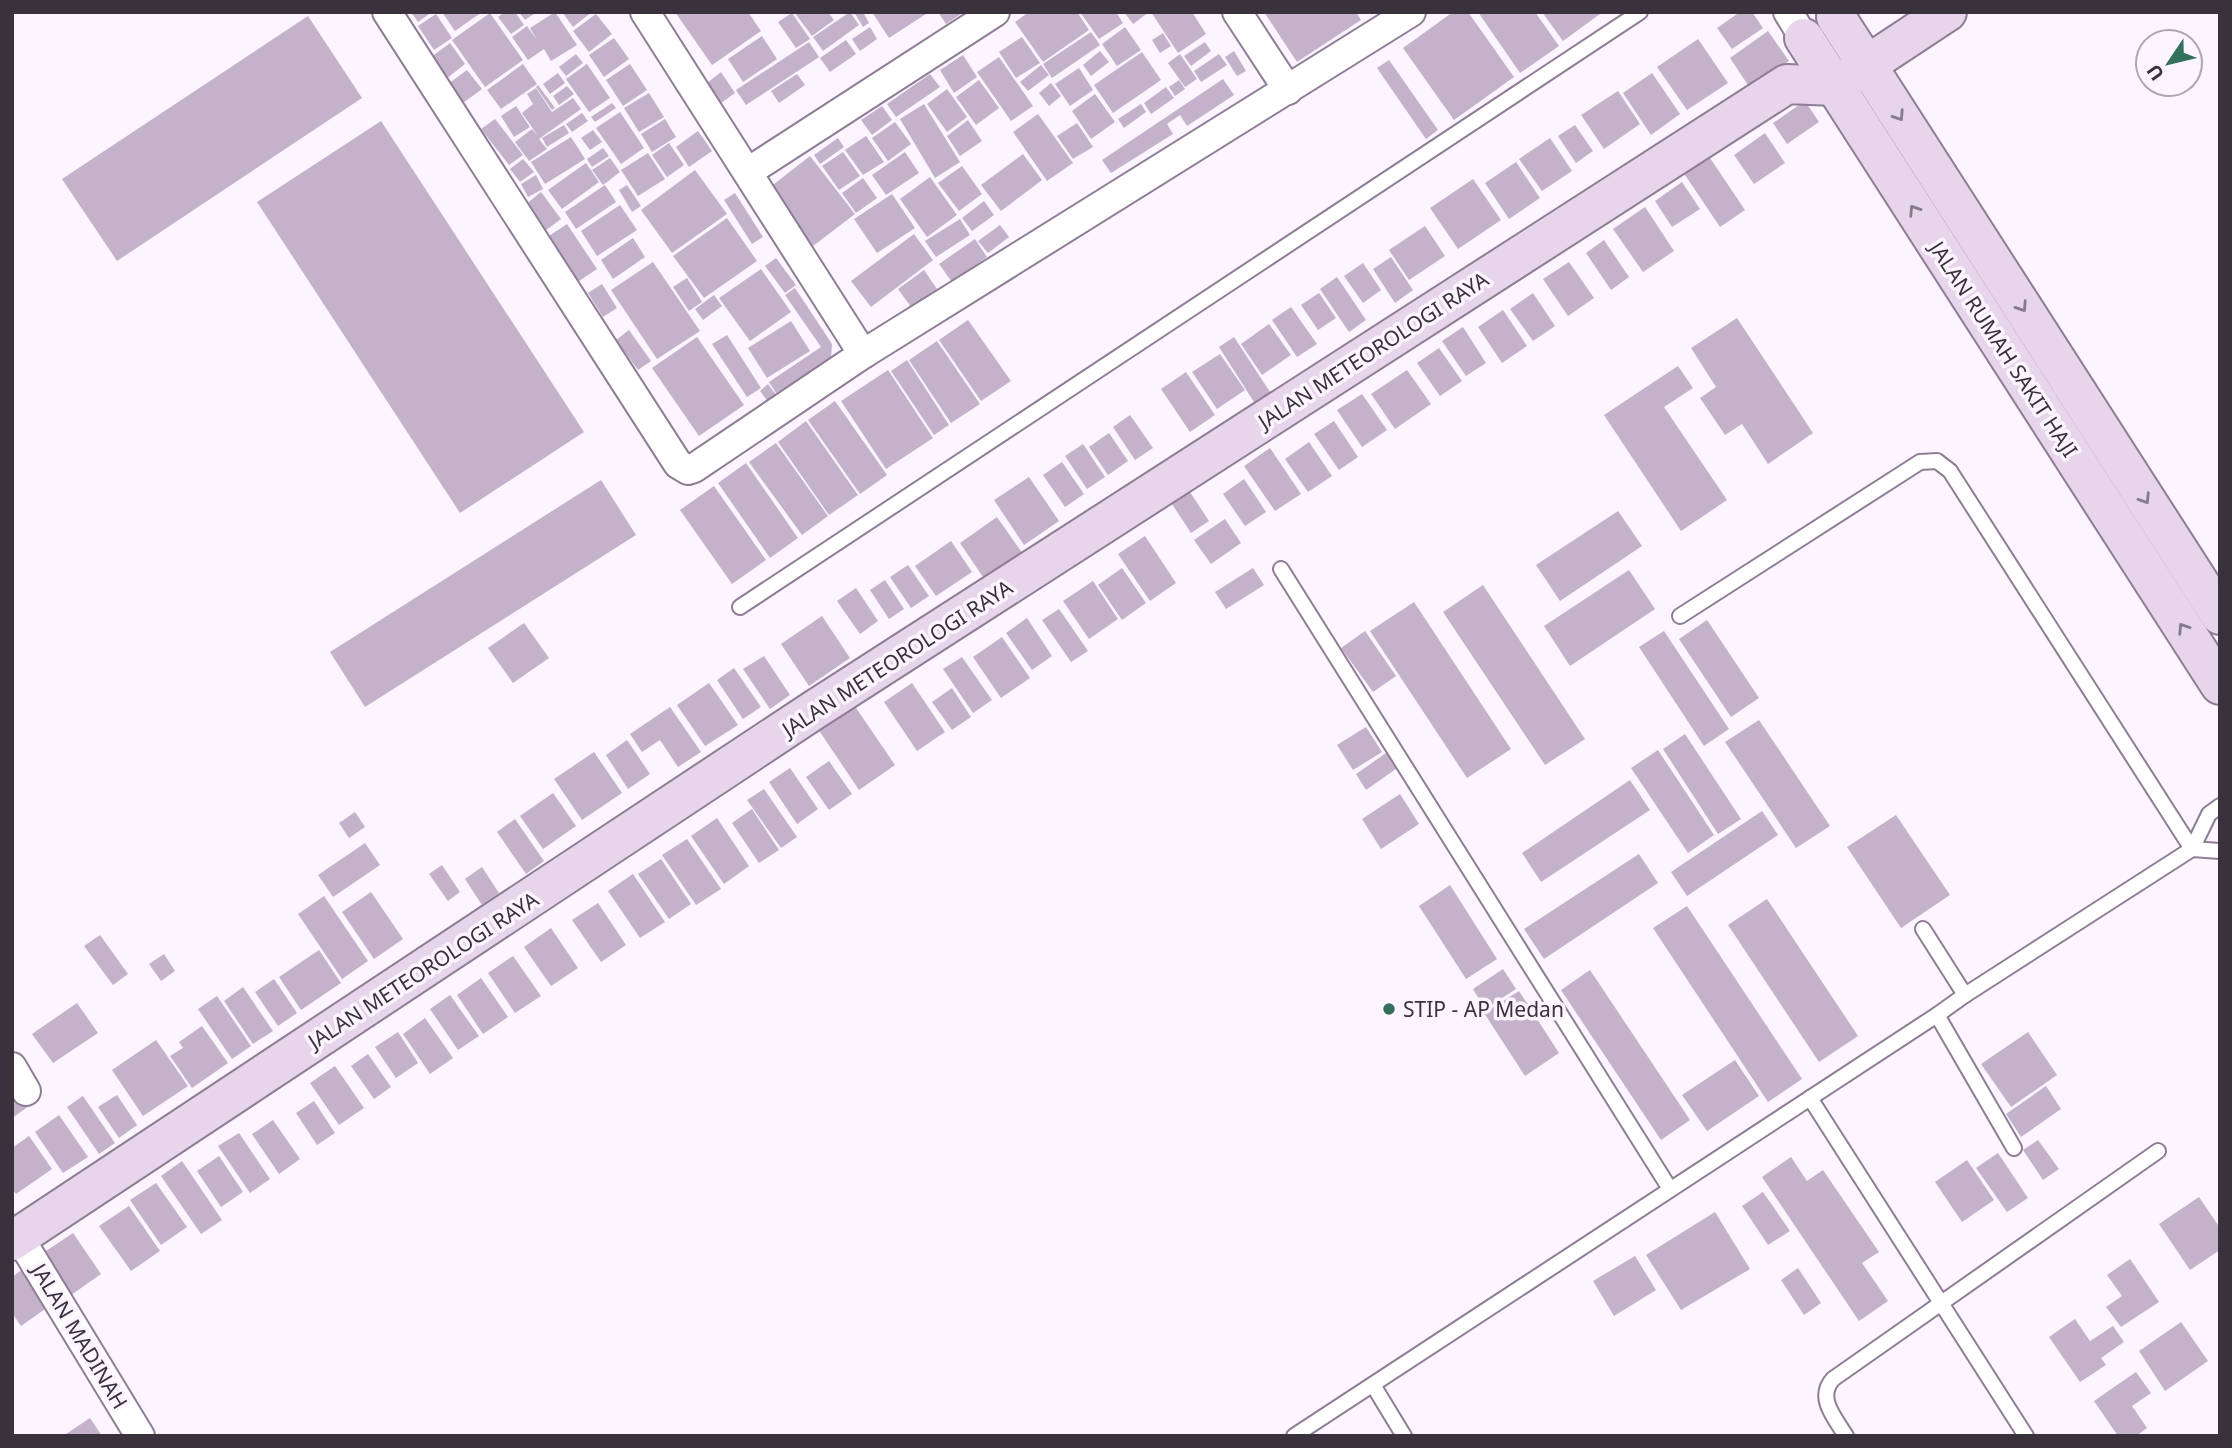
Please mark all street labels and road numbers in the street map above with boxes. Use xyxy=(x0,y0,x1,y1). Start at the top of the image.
street label: JALAN RUMAH SAKIT HAJI xyxy=(1923,234,2084,462)
street label: JALAN METEOROLOGI RAYA xyxy=(1251,265,1494,436)
street label: JALAN METEOROLOGI RAYA xyxy=(775,573,1018,744)
street label: JALAN METEOROLOGI RAYA xyxy=(301,885,544,1056)
street label: JALAN MADINAH xyxy=(25,1256,134,1414)

